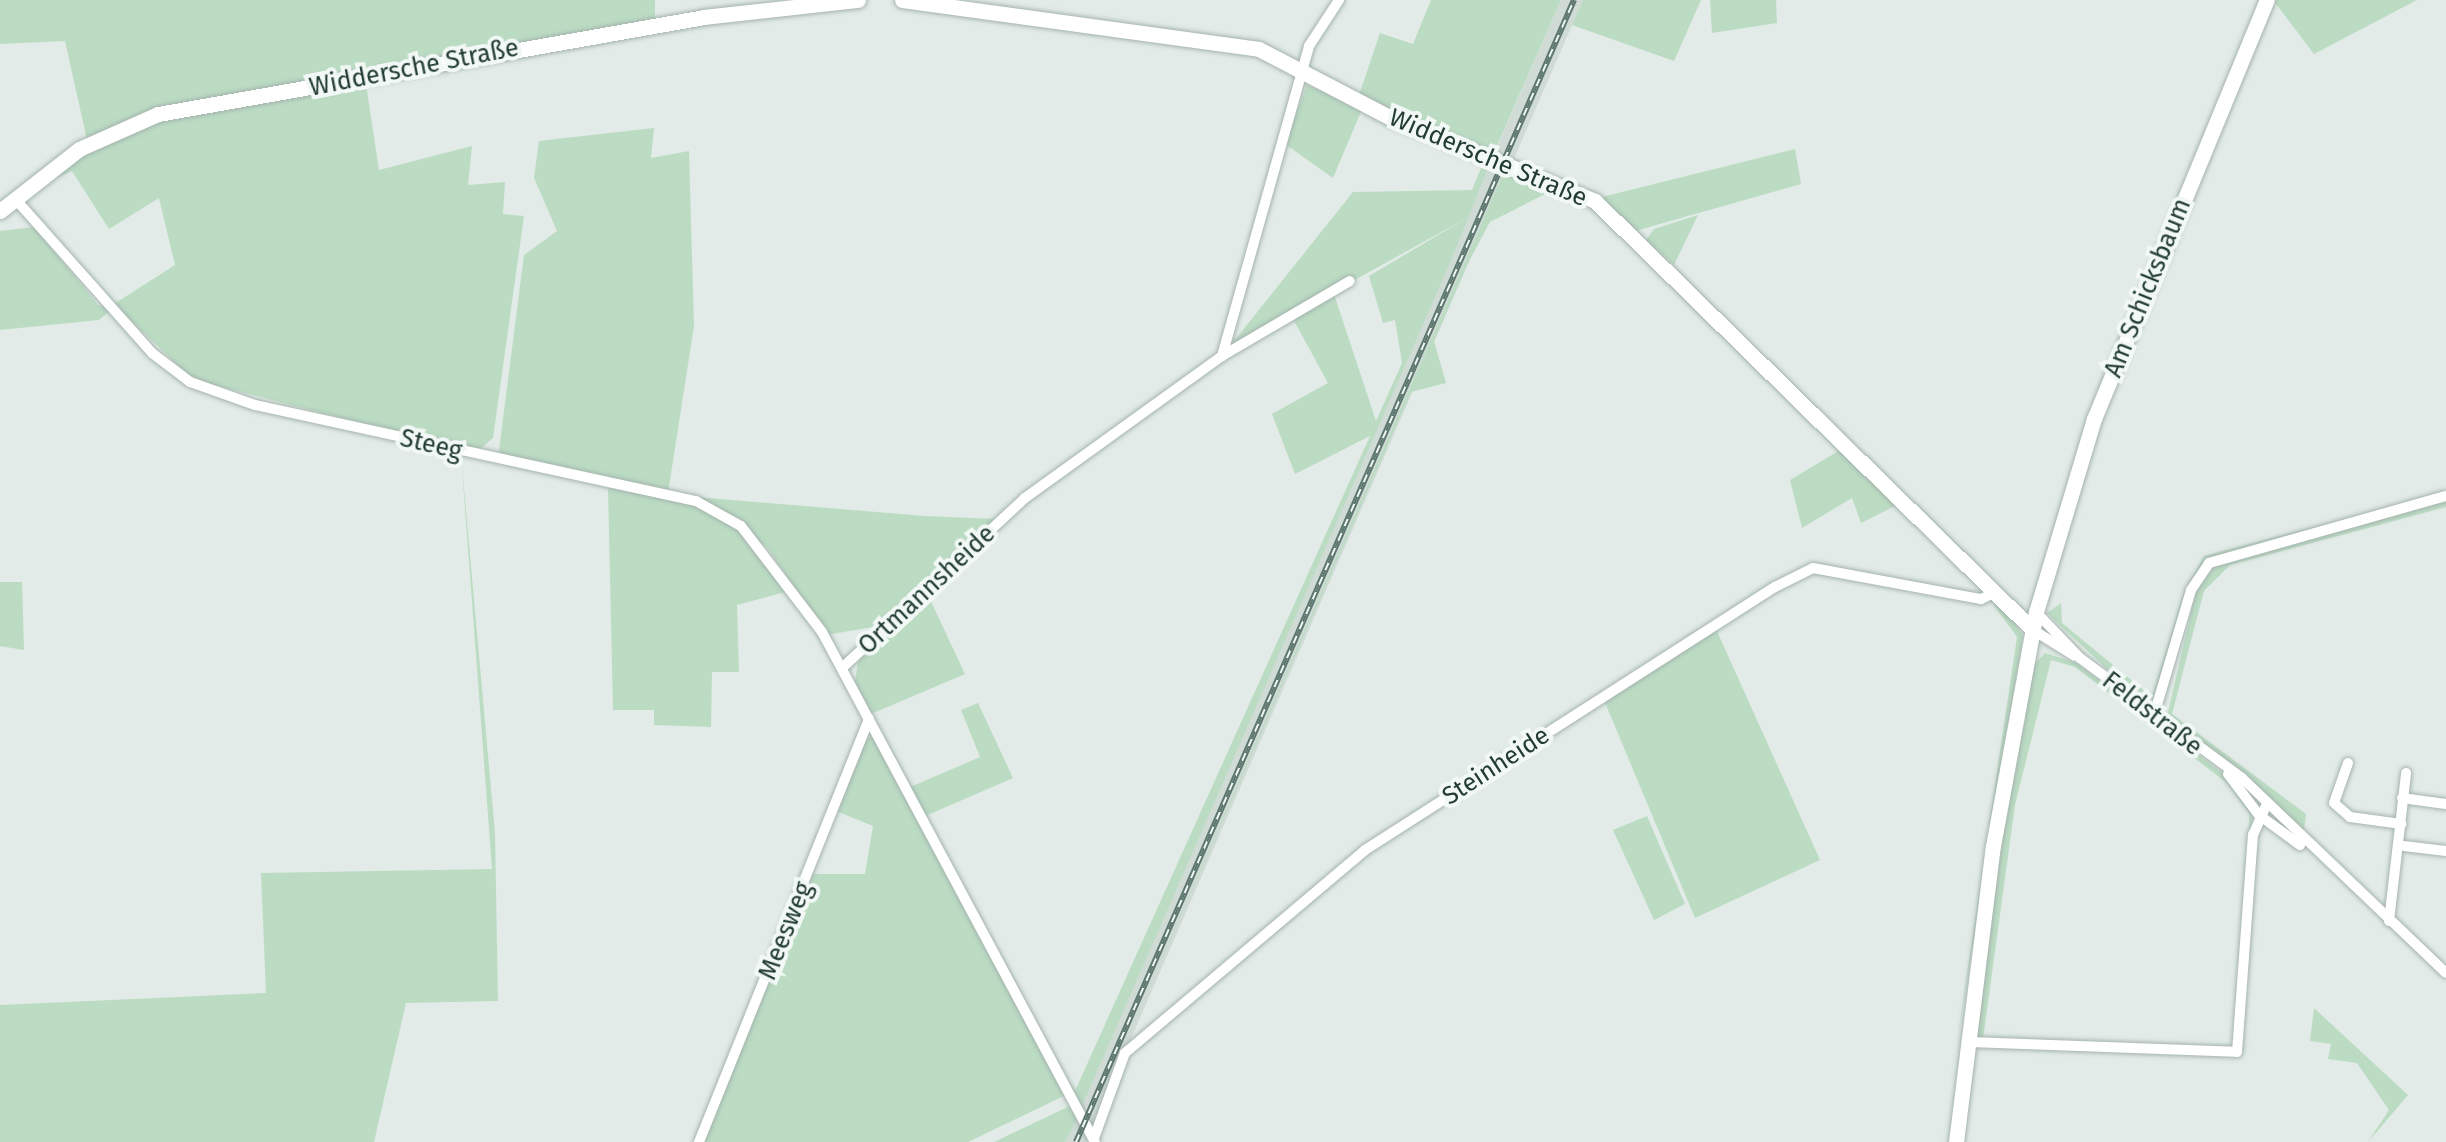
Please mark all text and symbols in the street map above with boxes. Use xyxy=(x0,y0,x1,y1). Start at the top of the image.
street label: Widdersche Straße xyxy=(307,33,521,103)
street label: Widdersche Straße xyxy=(1384,103,1592,213)
street label: Am Schicksbaum xyxy=(2098,194,2198,382)
street label: Steeg xyxy=(397,423,465,467)
street label: Ortmannsheide xyxy=(852,519,1002,661)
street label: Feldstraße xyxy=(2096,666,2208,762)
street label: Steinheide xyxy=(1437,720,1555,812)
street label: Meesweg xyxy=(753,878,819,984)

